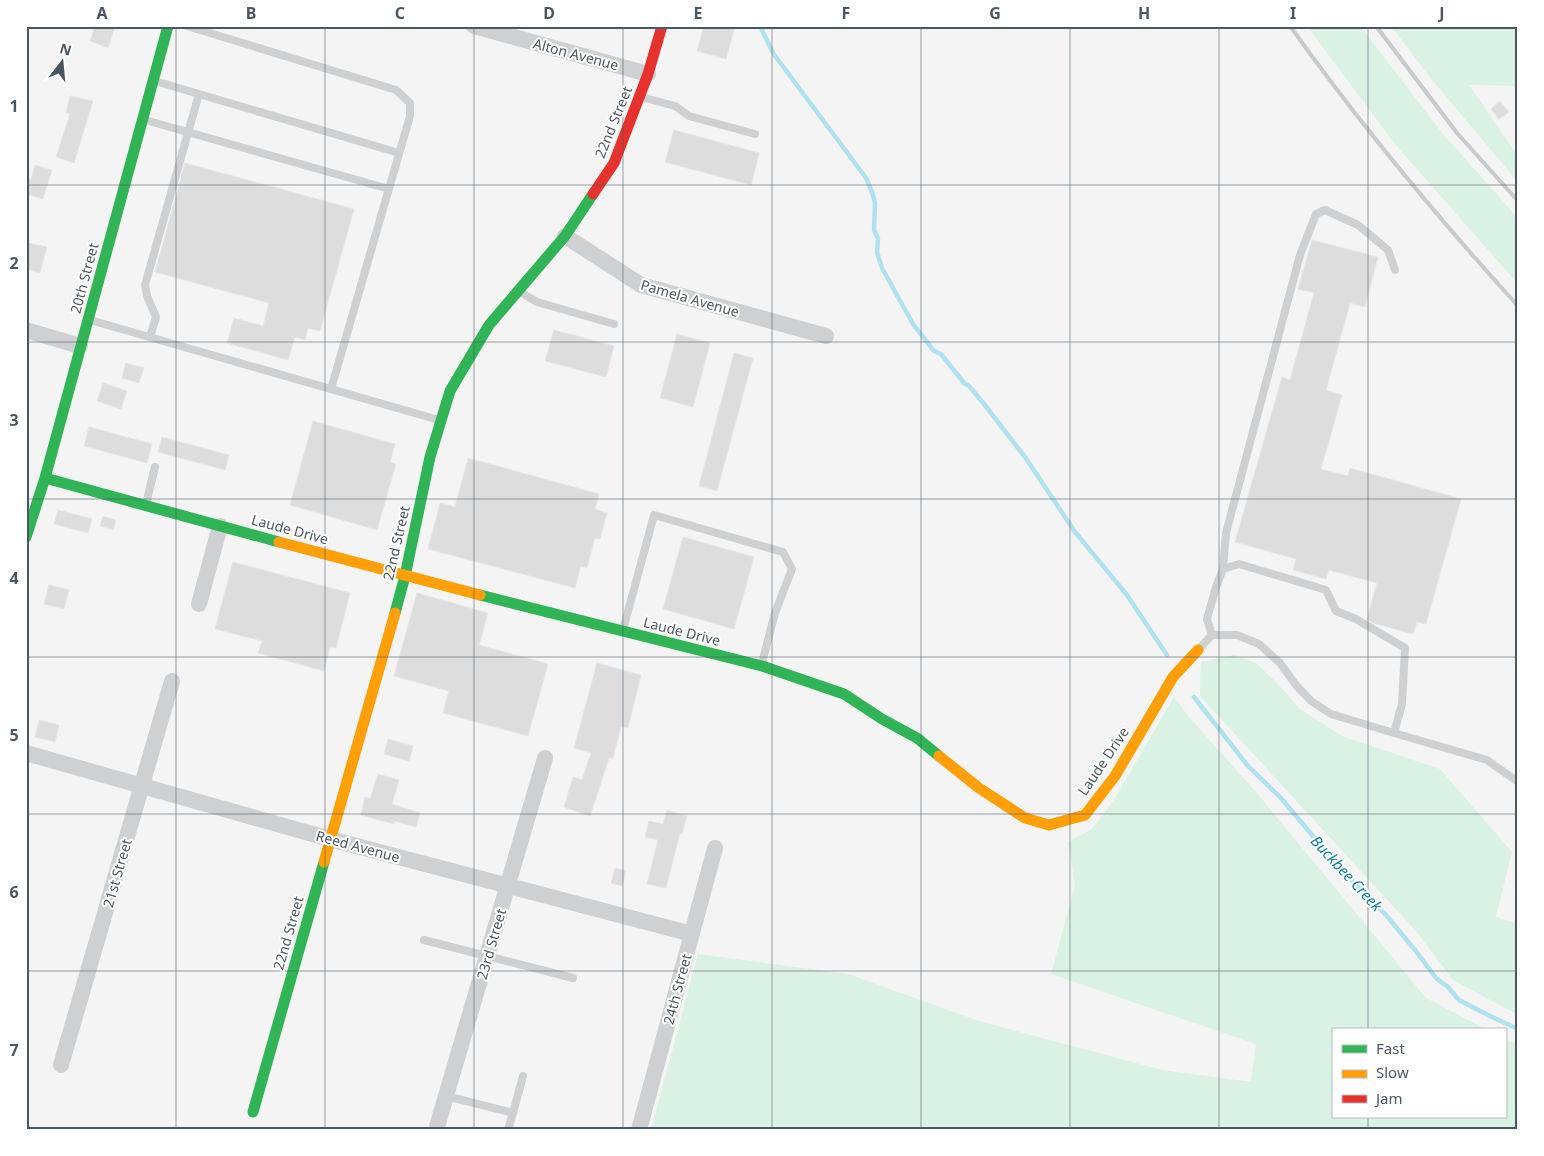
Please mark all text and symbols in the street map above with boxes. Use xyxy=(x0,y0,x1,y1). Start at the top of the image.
text: A xyxy=(96,2,108,24)
text: B xyxy=(246,2,256,24)
text: C xyxy=(395,2,405,24)
text: D xyxy=(543,2,555,24)
text: E xyxy=(694,2,703,24)
text: F xyxy=(842,2,850,24)
text: G xyxy=(989,2,1001,24)
text: H xyxy=(1138,2,1150,24)
text: I xyxy=(1290,2,1296,24)
text: J xyxy=(1437,2,1445,24)
street label: Alton Avenue xyxy=(531,33,621,75)
north arrow xyxy=(38,38,88,88)
text: N xyxy=(58,38,74,60)
street label: 22nd Street xyxy=(590,83,636,161)
text: 1 xyxy=(9,95,19,117)
street label: 20th Street xyxy=(65,241,103,315)
text: 2 xyxy=(9,252,19,274)
street label: Pamela Avenue xyxy=(639,275,742,321)
text: 3 xyxy=(9,409,19,431)
street label: 22nd Street xyxy=(378,504,414,582)
street label: Laude Drive xyxy=(250,510,331,548)
text: 4 xyxy=(9,567,19,589)
street label: Laude Drive xyxy=(642,612,723,650)
street label: Laude Drive xyxy=(1073,723,1133,799)
text: 5 xyxy=(9,724,19,746)
street label: Reed Avenue xyxy=(314,826,402,866)
water label: Buckbee Creek xyxy=(1307,831,1388,915)
street label: 21st Street xyxy=(98,836,136,910)
text: 6 xyxy=(9,881,19,903)
street label: 22nd Street xyxy=(268,894,308,972)
street label: 23rd Street xyxy=(472,906,510,982)
street label: 24th Street xyxy=(658,952,696,1026)
legend xyxy=(1332,1028,1506,1118)
text: Fast xyxy=(1376,1038,1405,1058)
text: 7 xyxy=(9,1039,19,1061)
text: Slow xyxy=(1376,1062,1409,1082)
text: Jam xyxy=(1374,1088,1403,1108)

